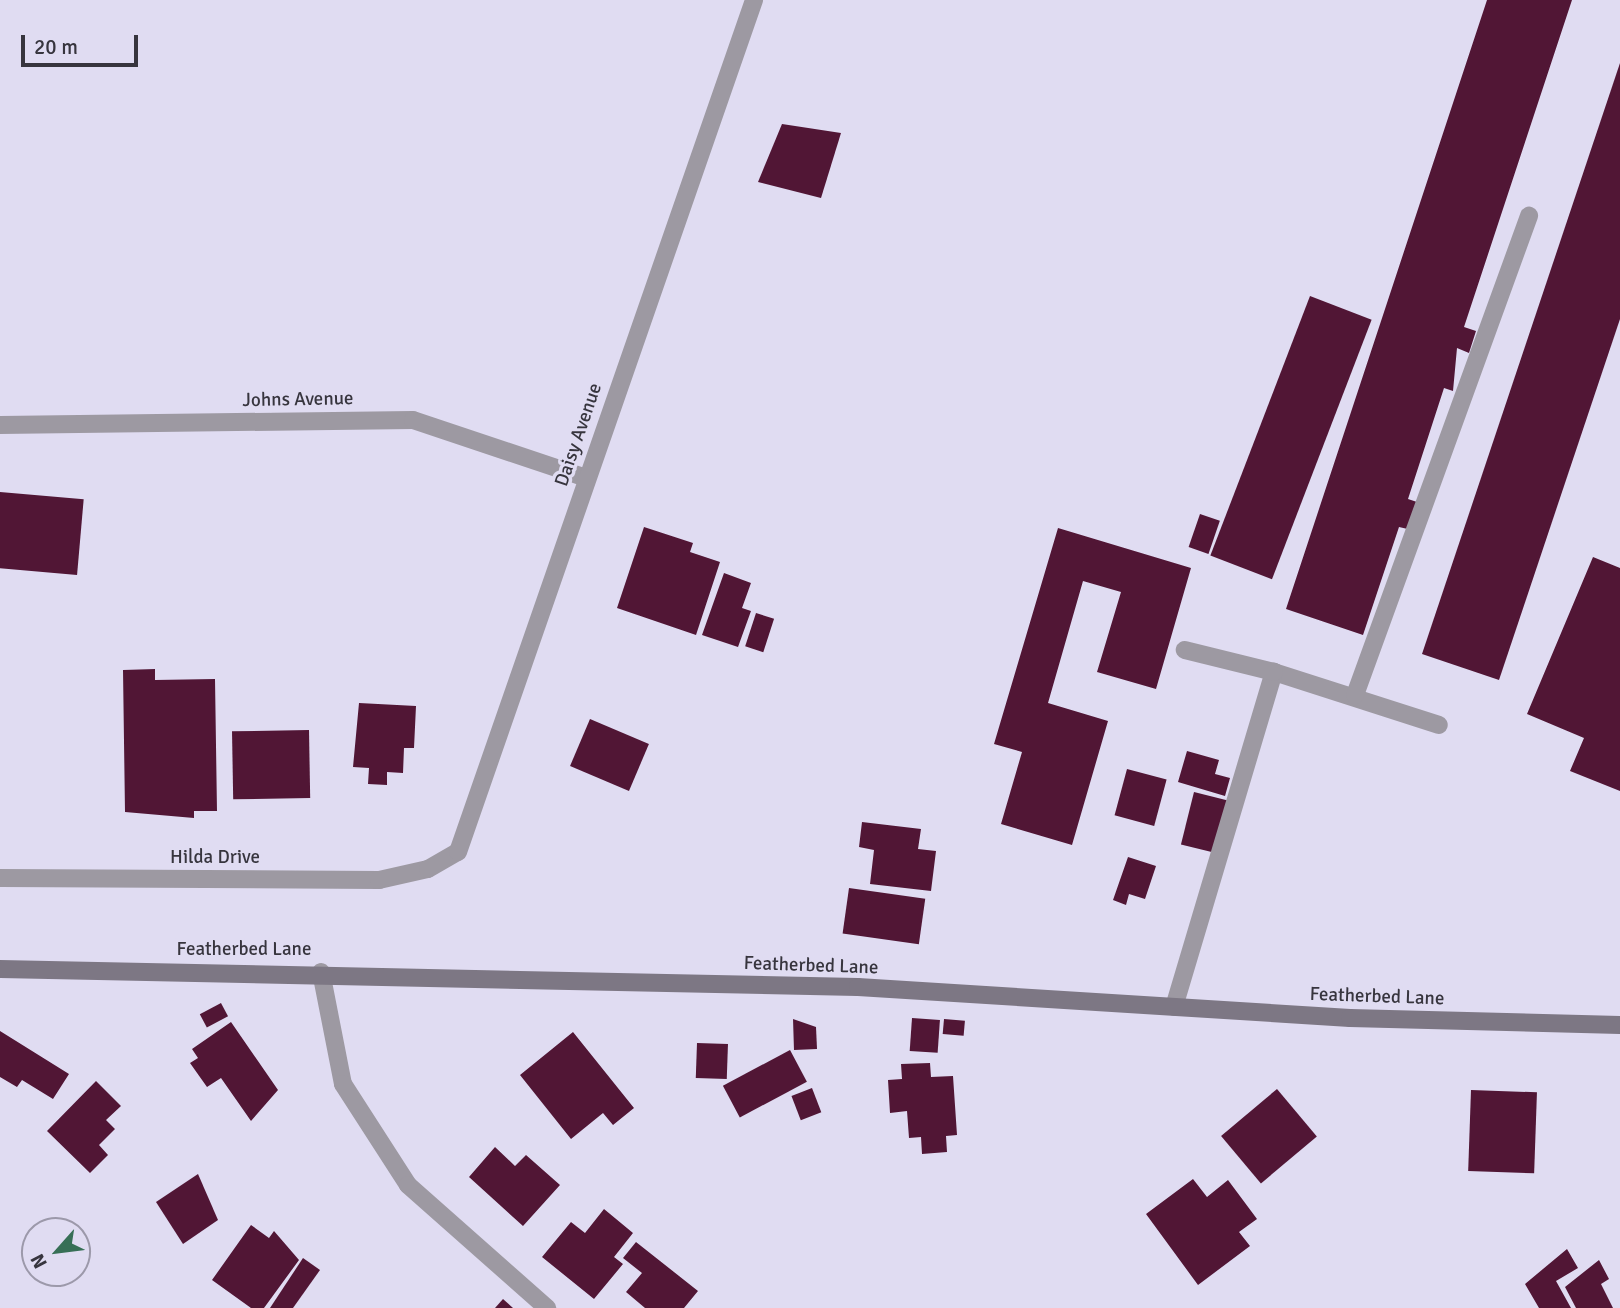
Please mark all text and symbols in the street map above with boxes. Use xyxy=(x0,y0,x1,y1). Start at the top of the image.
scale bar xyxy=(24,21,142,65)
text: 20 m xyxy=(34,34,78,60)
street label: Daisy Avenue xyxy=(551,380,607,490)
street label: Johns Avenue xyxy=(242,388,354,412)
street label: Hilda Drive xyxy=(170,847,260,869)
street label: Featherbed Lane xyxy=(177,939,311,961)
street label: Featherbed Lane xyxy=(743,952,879,980)
street label: Featherbed Lane xyxy=(1309,983,1445,1011)
north arrow xyxy=(21,1217,91,1287)
text: N xyxy=(26,1249,53,1272)

